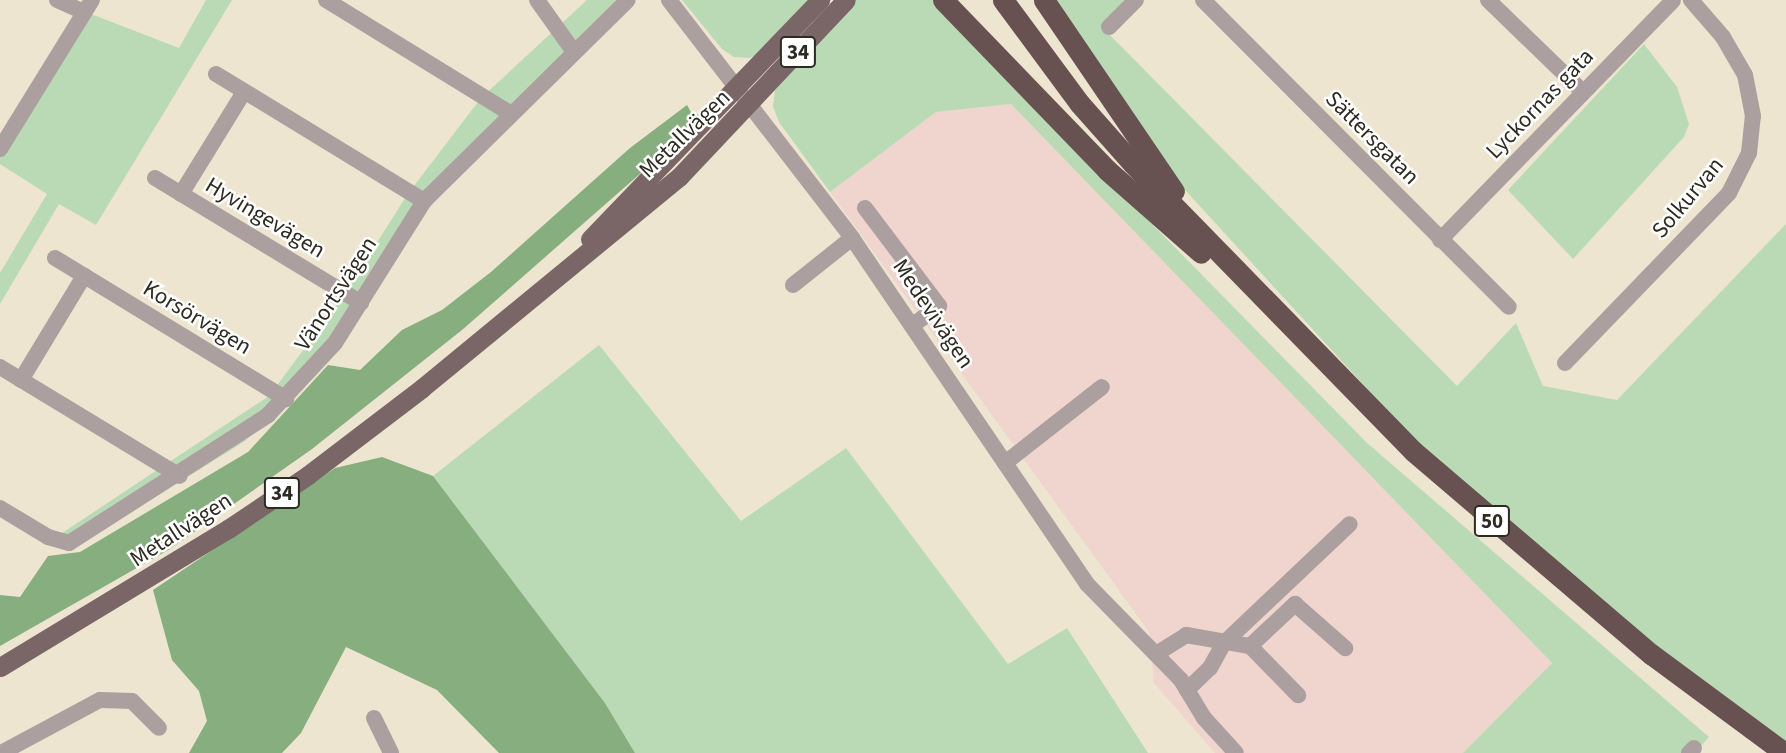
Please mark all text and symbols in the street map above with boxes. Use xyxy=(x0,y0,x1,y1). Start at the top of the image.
road number: 34 xyxy=(779,34,817,70)
street label: Lyckornas gata xyxy=(1481,43,1599,165)
street label: Metallvägen xyxy=(634,84,736,184)
street label: Sättersgatan xyxy=(1319,85,1425,191)
street label: Solkurvan xyxy=(1646,152,1730,244)
street label: Hyvingevägen xyxy=(200,171,330,265)
street label: Vänortsvägen xyxy=(289,232,383,356)
street label: Medevivägen xyxy=(886,254,980,374)
street label: Korsörvägen xyxy=(138,275,256,361)
road number: 34 xyxy=(263,476,301,510)
street label: Metallvägen xyxy=(125,487,237,573)
road number: 50 xyxy=(1473,504,1511,538)

